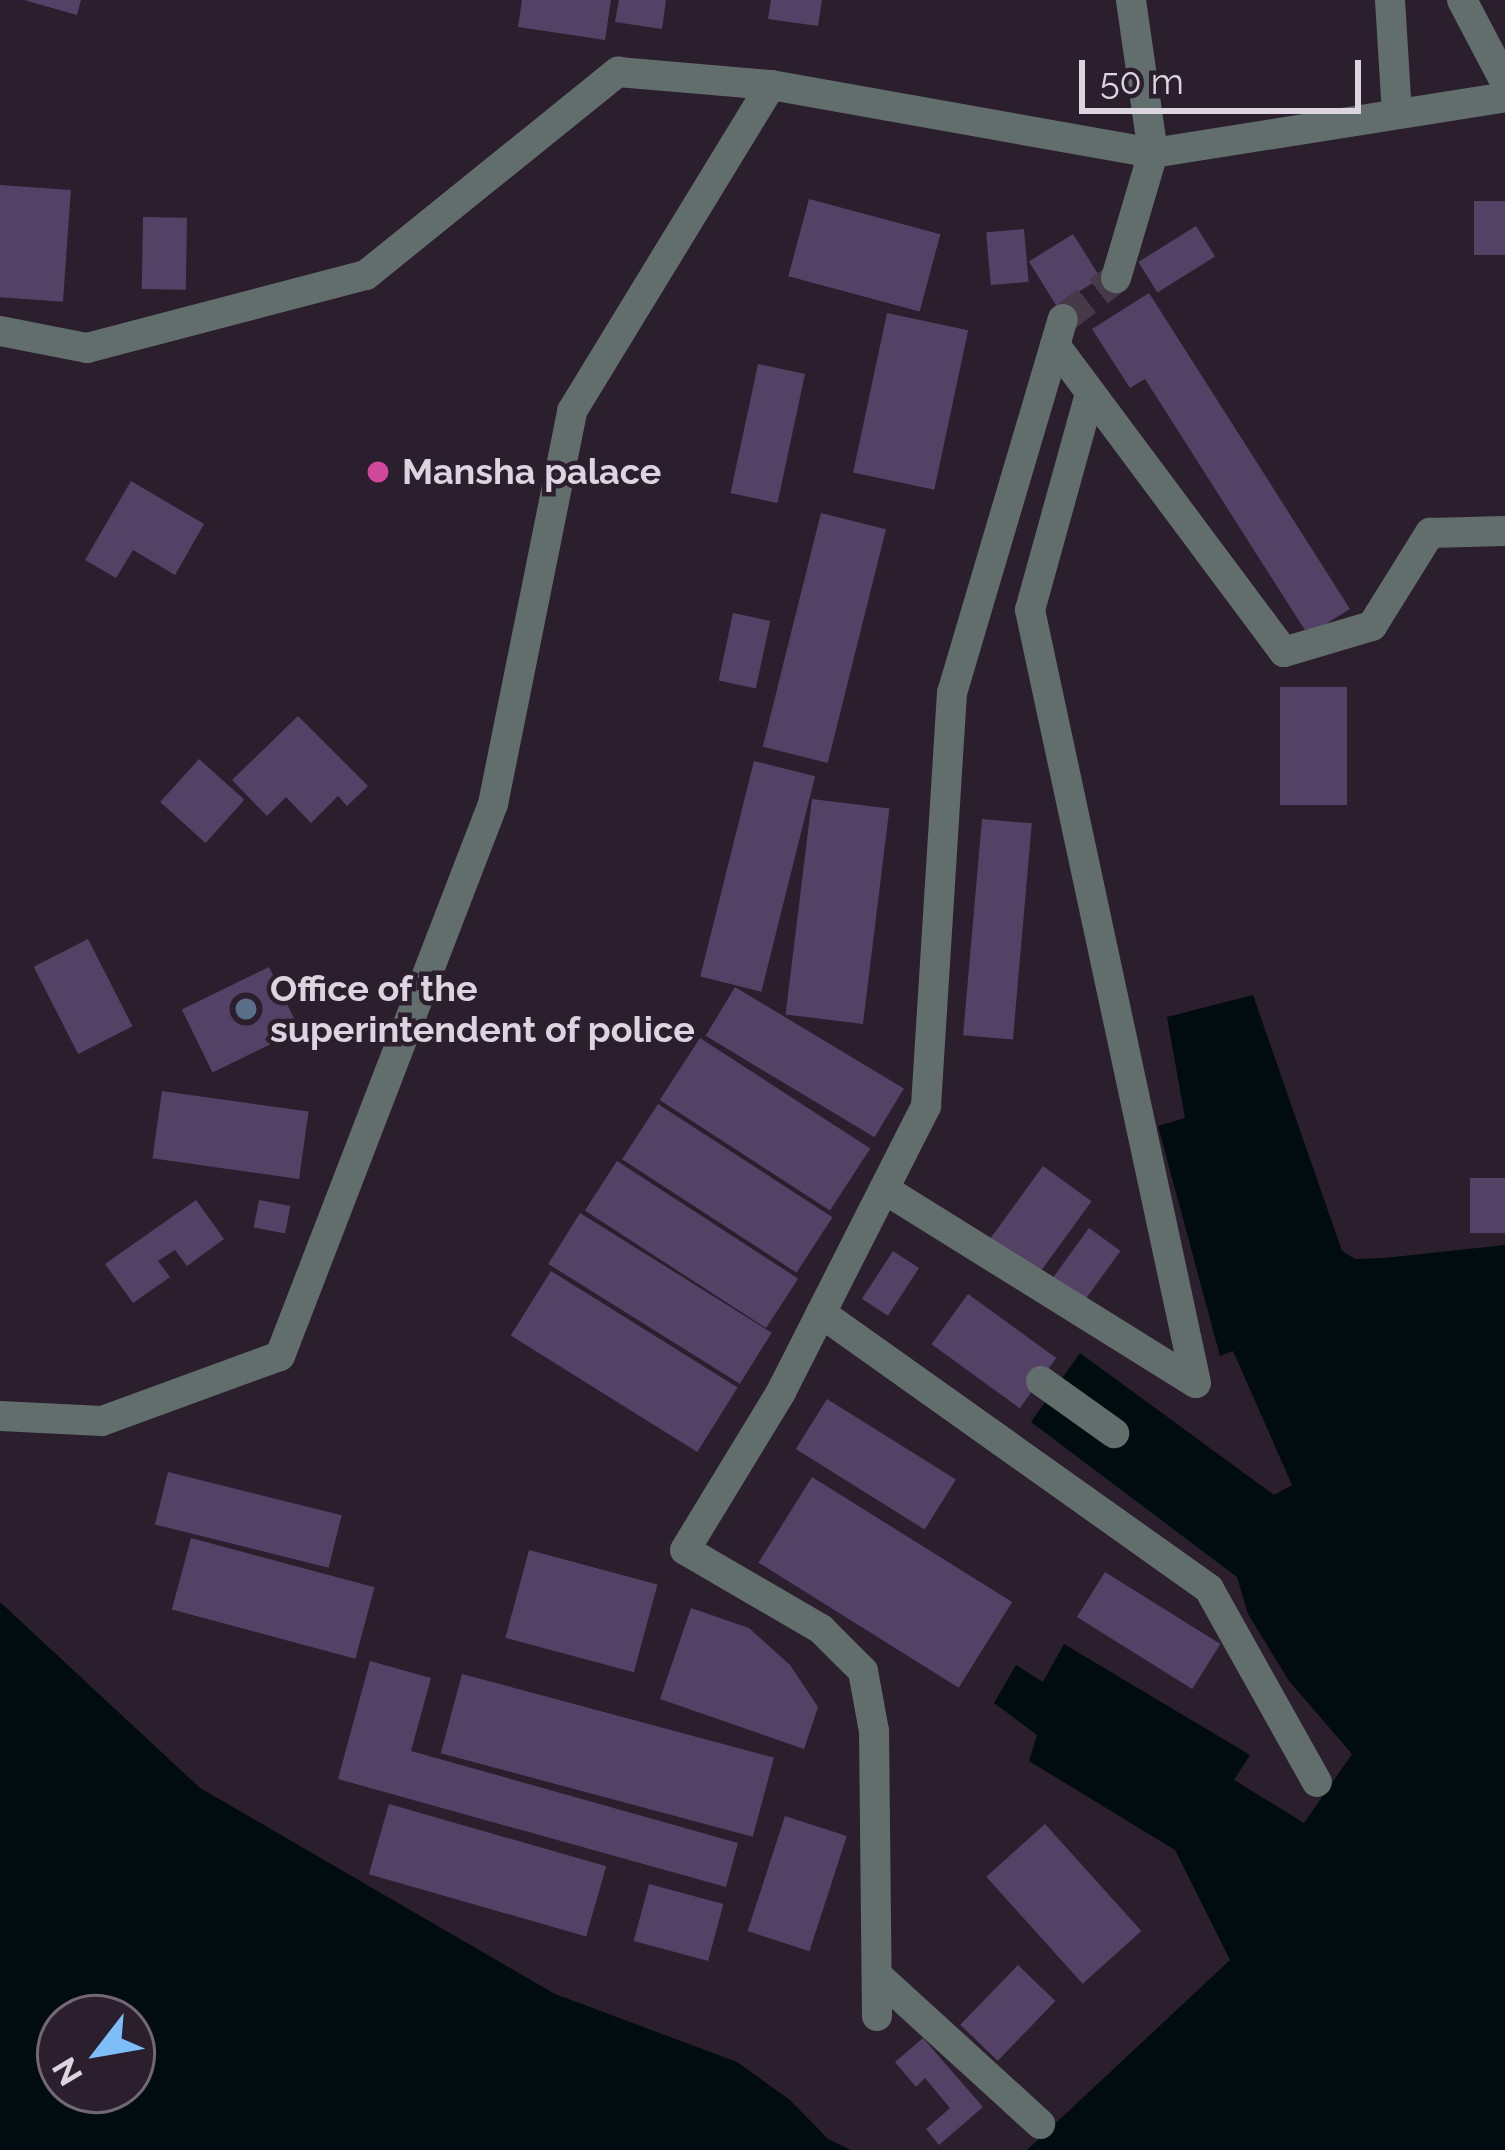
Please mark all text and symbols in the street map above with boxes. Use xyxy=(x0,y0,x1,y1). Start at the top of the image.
scale bar xyxy=(1085,36,1367,110)
text: 50 m xyxy=(1100,60,1184,102)
place label: Mansha palace xyxy=(402,450,661,494)
marker: Mansha palace xyxy=(365,459,391,485)
place label: Office of the superintendent of police xyxy=(270,966,695,1051)
marker: Office of the superintendent of police xyxy=(233,996,259,1022)
north arrow xyxy=(36,1994,156,2114)
text: N xyxy=(44,2050,90,2092)

